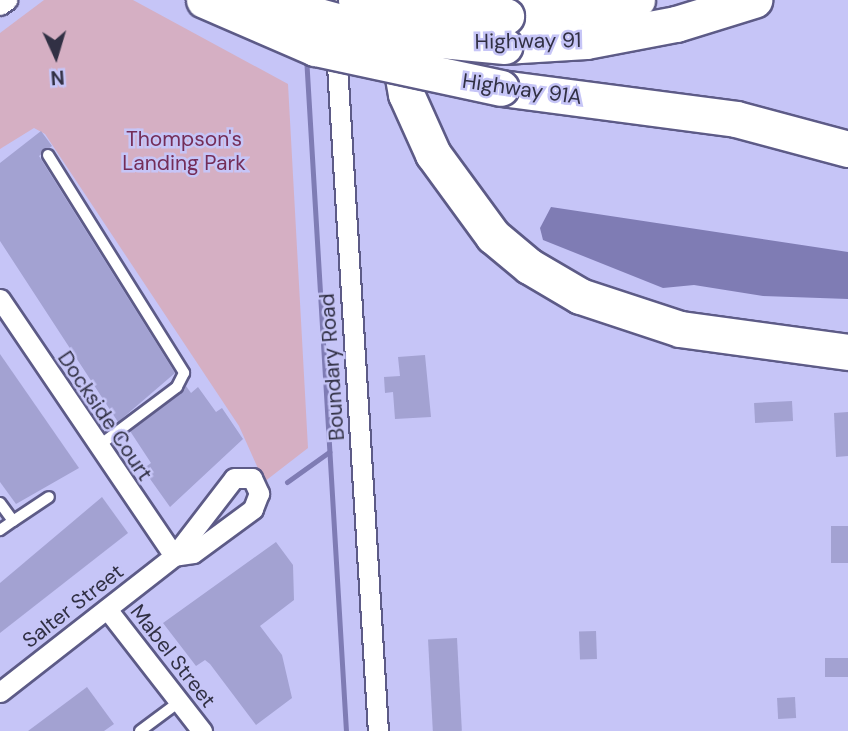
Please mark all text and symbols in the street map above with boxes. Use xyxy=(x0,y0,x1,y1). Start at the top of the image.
north arrow xyxy=(21,21,91,91)
street label: Highway 91 xyxy=(475,27,581,55)
text: N xyxy=(50,64,65,90)
street label: Highway 91A xyxy=(461,68,583,110)
park label: Thompson's Landing Park xyxy=(122,126,246,176)
street label: Boundary Road xyxy=(314,292,350,442)
street label: Dockside Court xyxy=(52,346,158,486)
street label: Salter Street xyxy=(18,559,128,653)
street label: Mabel Street xyxy=(125,599,221,713)

